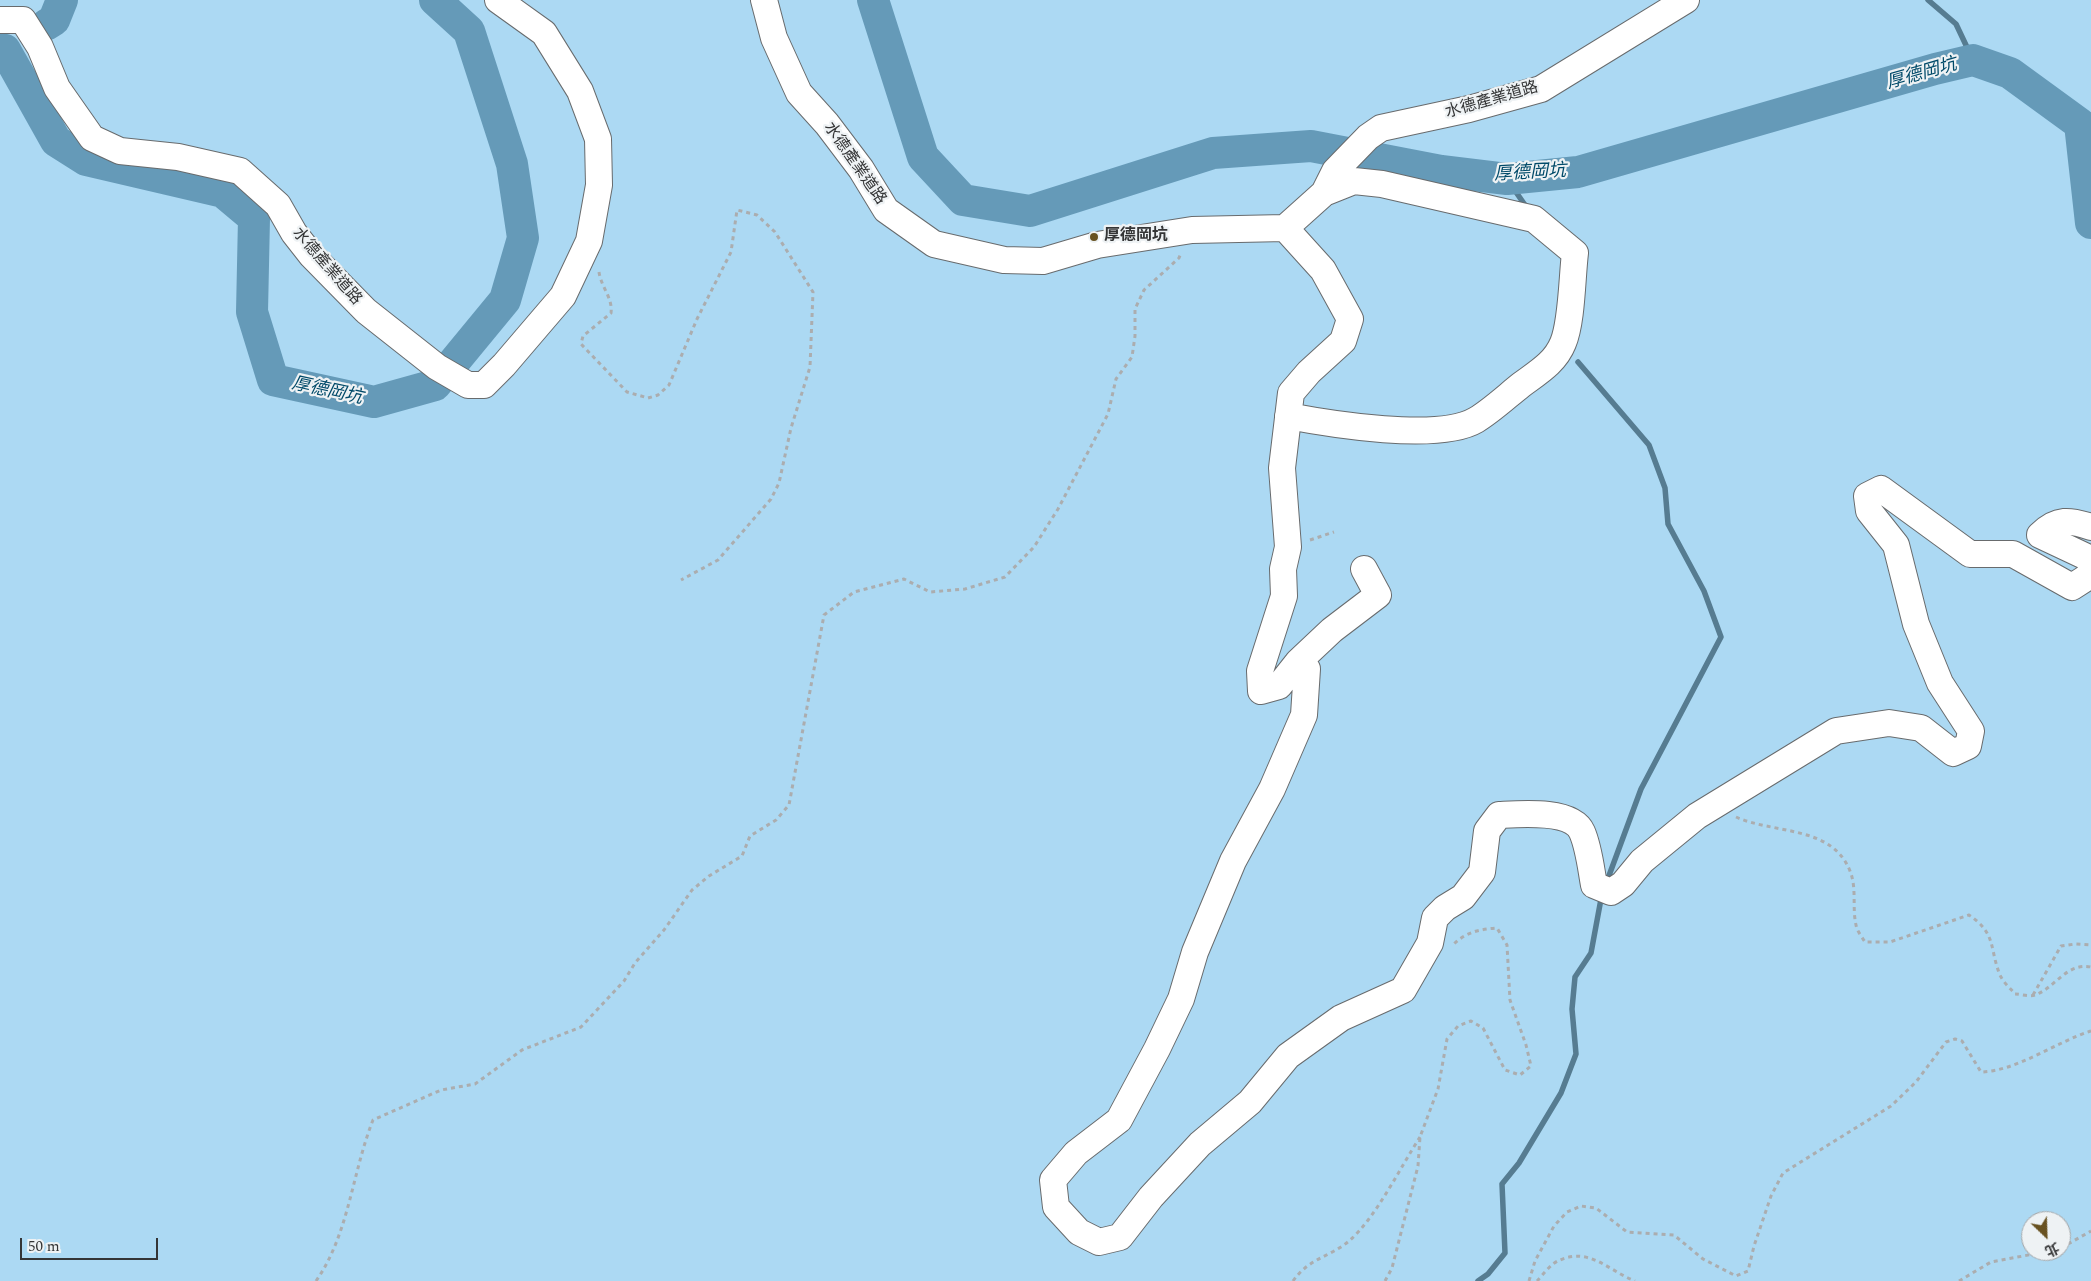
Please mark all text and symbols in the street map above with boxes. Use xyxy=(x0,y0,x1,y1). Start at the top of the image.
water label: 厚德岡坑 xyxy=(1884,55,1960,95)
street label: 水德產業道路 xyxy=(1443,79,1541,123)
street label: 水德產業道路 xyxy=(819,119,889,209)
water label: 厚德岡坑 xyxy=(1493,161,1567,187)
street label: 水德產業道路 xyxy=(287,224,365,310)
place label: 厚德岡坑 xyxy=(1104,227,1168,247)
marker: 厚德岡坑 xyxy=(1088,231,1100,243)
water label: 厚德岡坑 xyxy=(290,374,364,410)
north arrow xyxy=(2021,1211,2071,1261)
scale bar xyxy=(22,1228,160,1260)
text: 50 m xyxy=(28,1235,60,1258)
text: 北 xyxy=(2041,1237,2063,1262)

